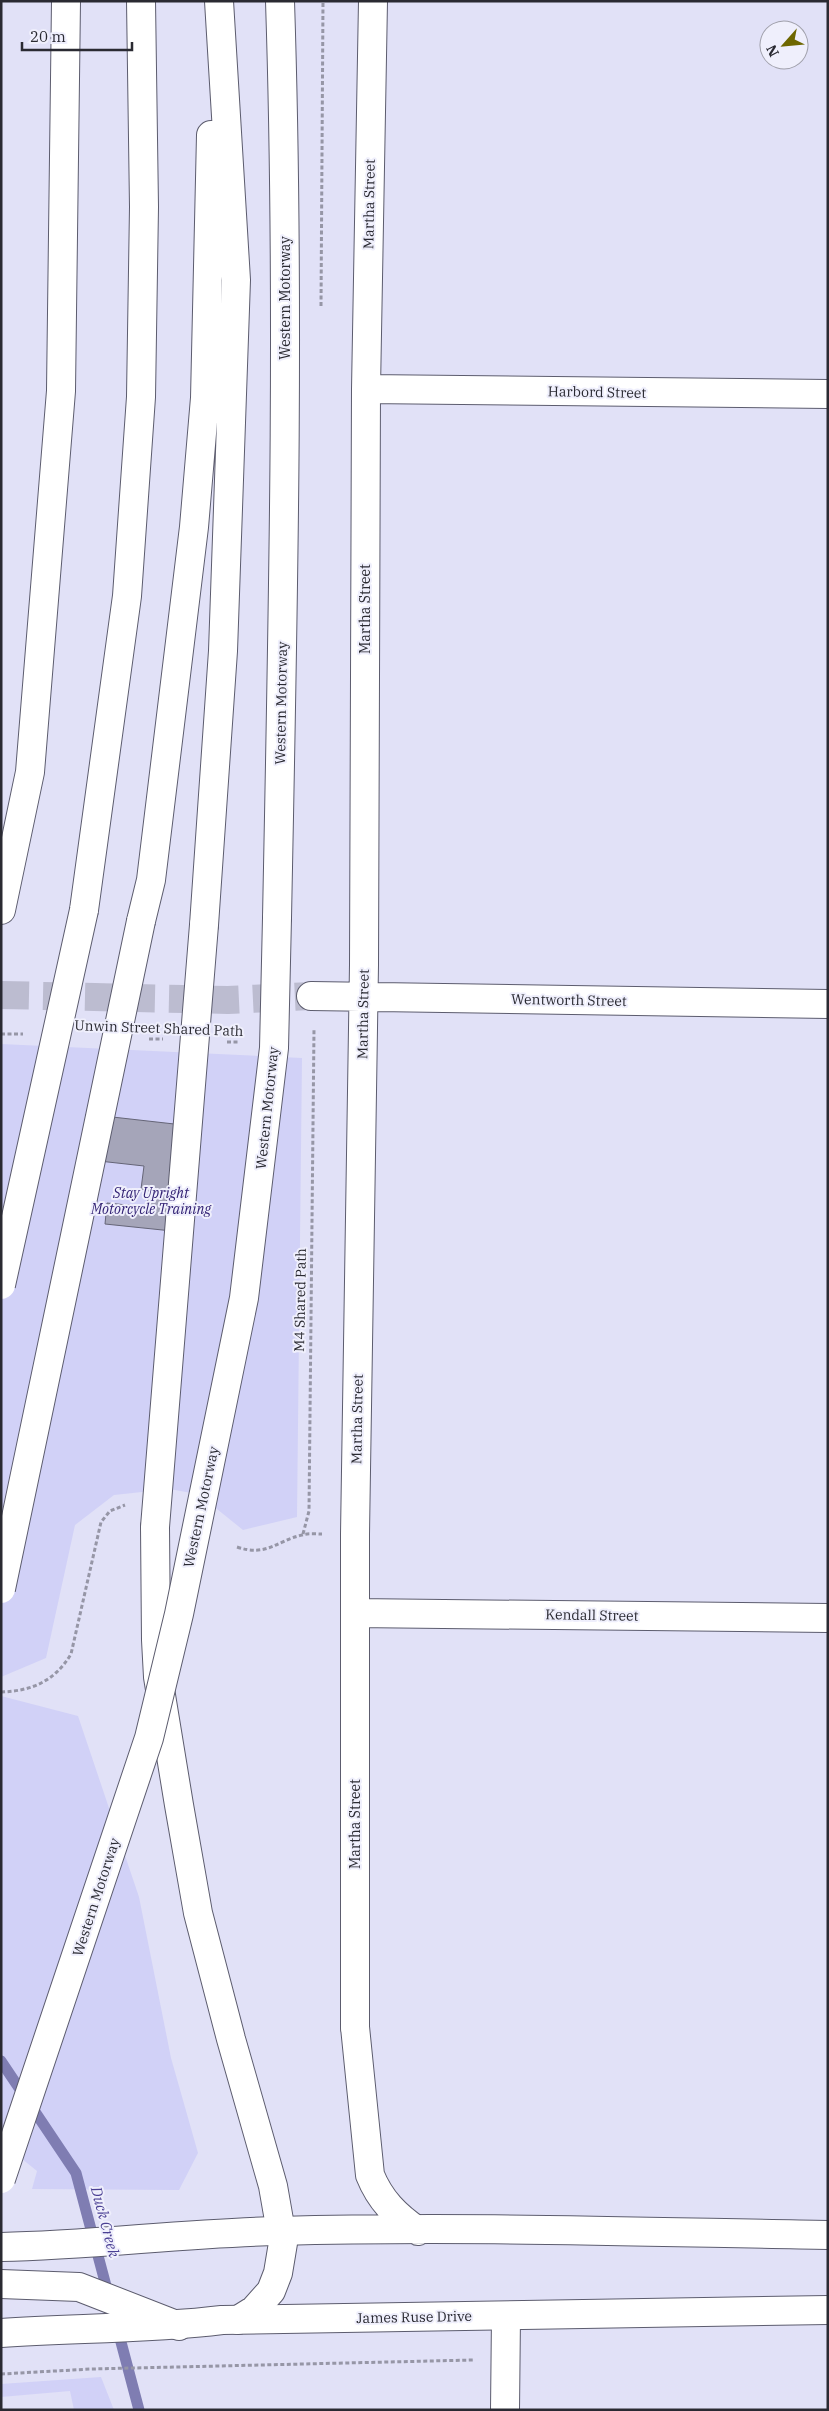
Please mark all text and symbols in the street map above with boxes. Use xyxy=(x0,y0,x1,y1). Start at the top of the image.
scale bar xyxy=(22,20,132,52)
north arrow xyxy=(759,20,809,70)
text: 20 m xyxy=(30,27,66,46)
text: N xyxy=(762,42,783,60)
street label: Martha Street xyxy=(359,159,379,249)
street label: Western Motorway xyxy=(276,236,294,360)
street label: Harbord Street xyxy=(548,382,646,402)
street label: Martha Street xyxy=(356,564,374,654)
street label: Western Motorway xyxy=(271,641,291,765)
street label: Martha Street xyxy=(353,969,373,1059)
street label: Wentworth Street xyxy=(511,990,627,1010)
street label: Unwin Street Shared Path xyxy=(74,1016,244,1040)
street label: Western Motorway xyxy=(252,1045,282,1170)
park label: Stay Upright Motorcycle Training xyxy=(90,1184,211,1218)
street label: M4 Shared Path xyxy=(290,1248,310,1352)
street label: Martha Street xyxy=(347,1374,367,1464)
street label: Western Motorway xyxy=(179,1444,223,1569)
street label: Kendall Street xyxy=(545,1605,639,1625)
street label: Martha Street xyxy=(346,1779,364,1869)
street label: Western Motorway xyxy=(68,1835,124,1958)
water label: Duck Creek xyxy=(87,2183,124,2259)
street label: James Ruse Drive xyxy=(356,2307,472,2327)

